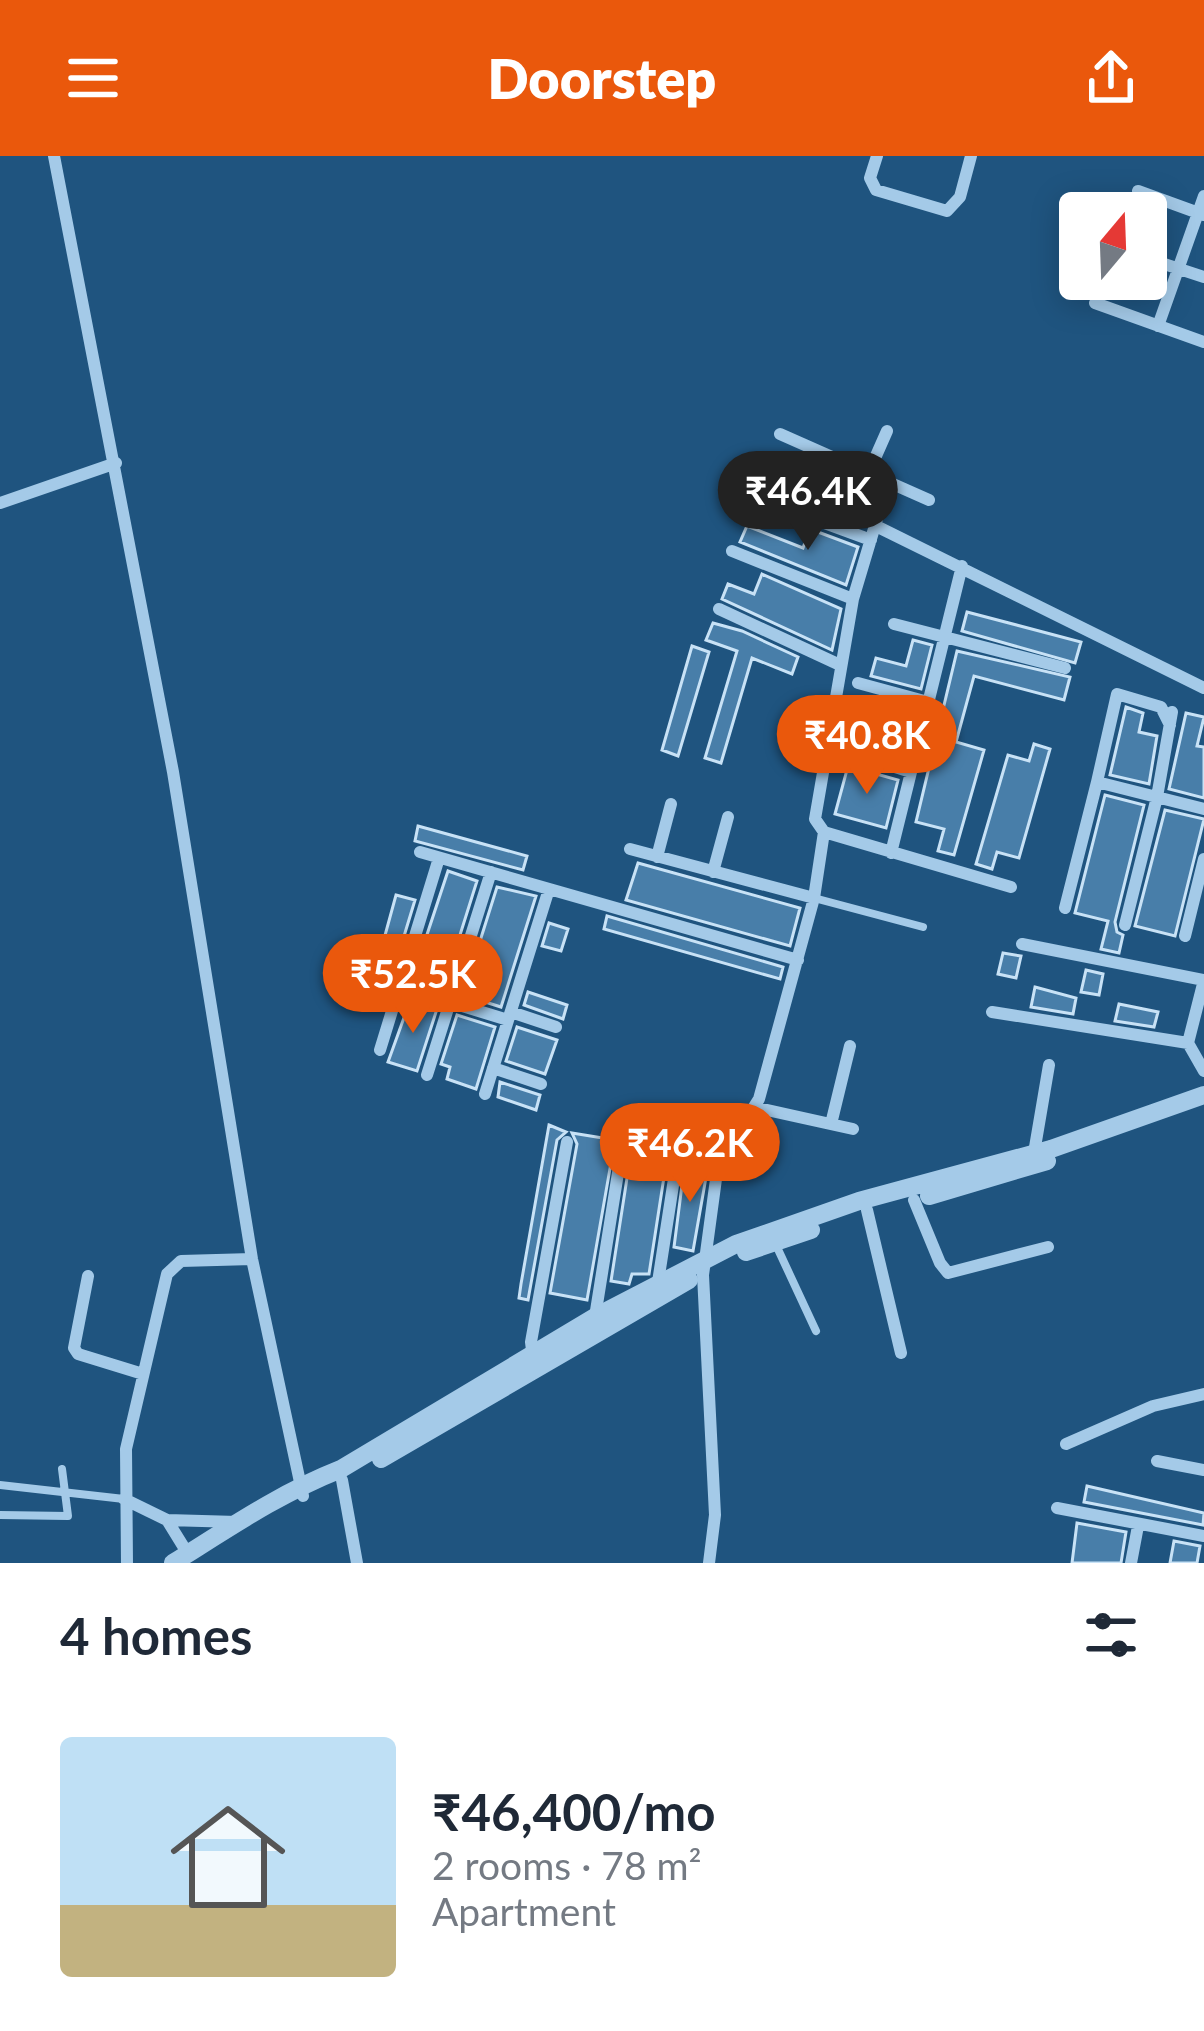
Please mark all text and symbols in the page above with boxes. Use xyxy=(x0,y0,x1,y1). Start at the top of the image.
icon: menu xyxy=(60,45,126,111)
icon: share xyxy=(1078,45,1144,111)
text: Doorstep xyxy=(488,46,716,111)
north arrow xyxy=(1059,192,1167,300)
map controls xyxy=(1059,192,1167,300)
pin: ₹46.4K xyxy=(710,451,906,553)
text: ₹46.4K xyxy=(745,467,871,513)
pin: ₹40.8K xyxy=(769,695,965,797)
text: ₹40.8K xyxy=(804,711,930,757)
pin: ₹52.5K xyxy=(315,934,511,1036)
text: ₹52.5K xyxy=(350,950,476,996)
pin: ₹46.2K xyxy=(592,1103,788,1205)
text: ₹46.2K xyxy=(627,1119,753,1165)
icon: filters xyxy=(1078,1602,1144,1668)
text: 4 homes xyxy=(60,1605,252,1666)
text: ₹46,400/mo xyxy=(432,1781,716,1842)
icon: home xyxy=(156,1785,300,1929)
text: 2 rooms · 78 m² xyxy=(432,1842,702,1888)
text: Apartment xyxy=(432,1888,616,1934)

